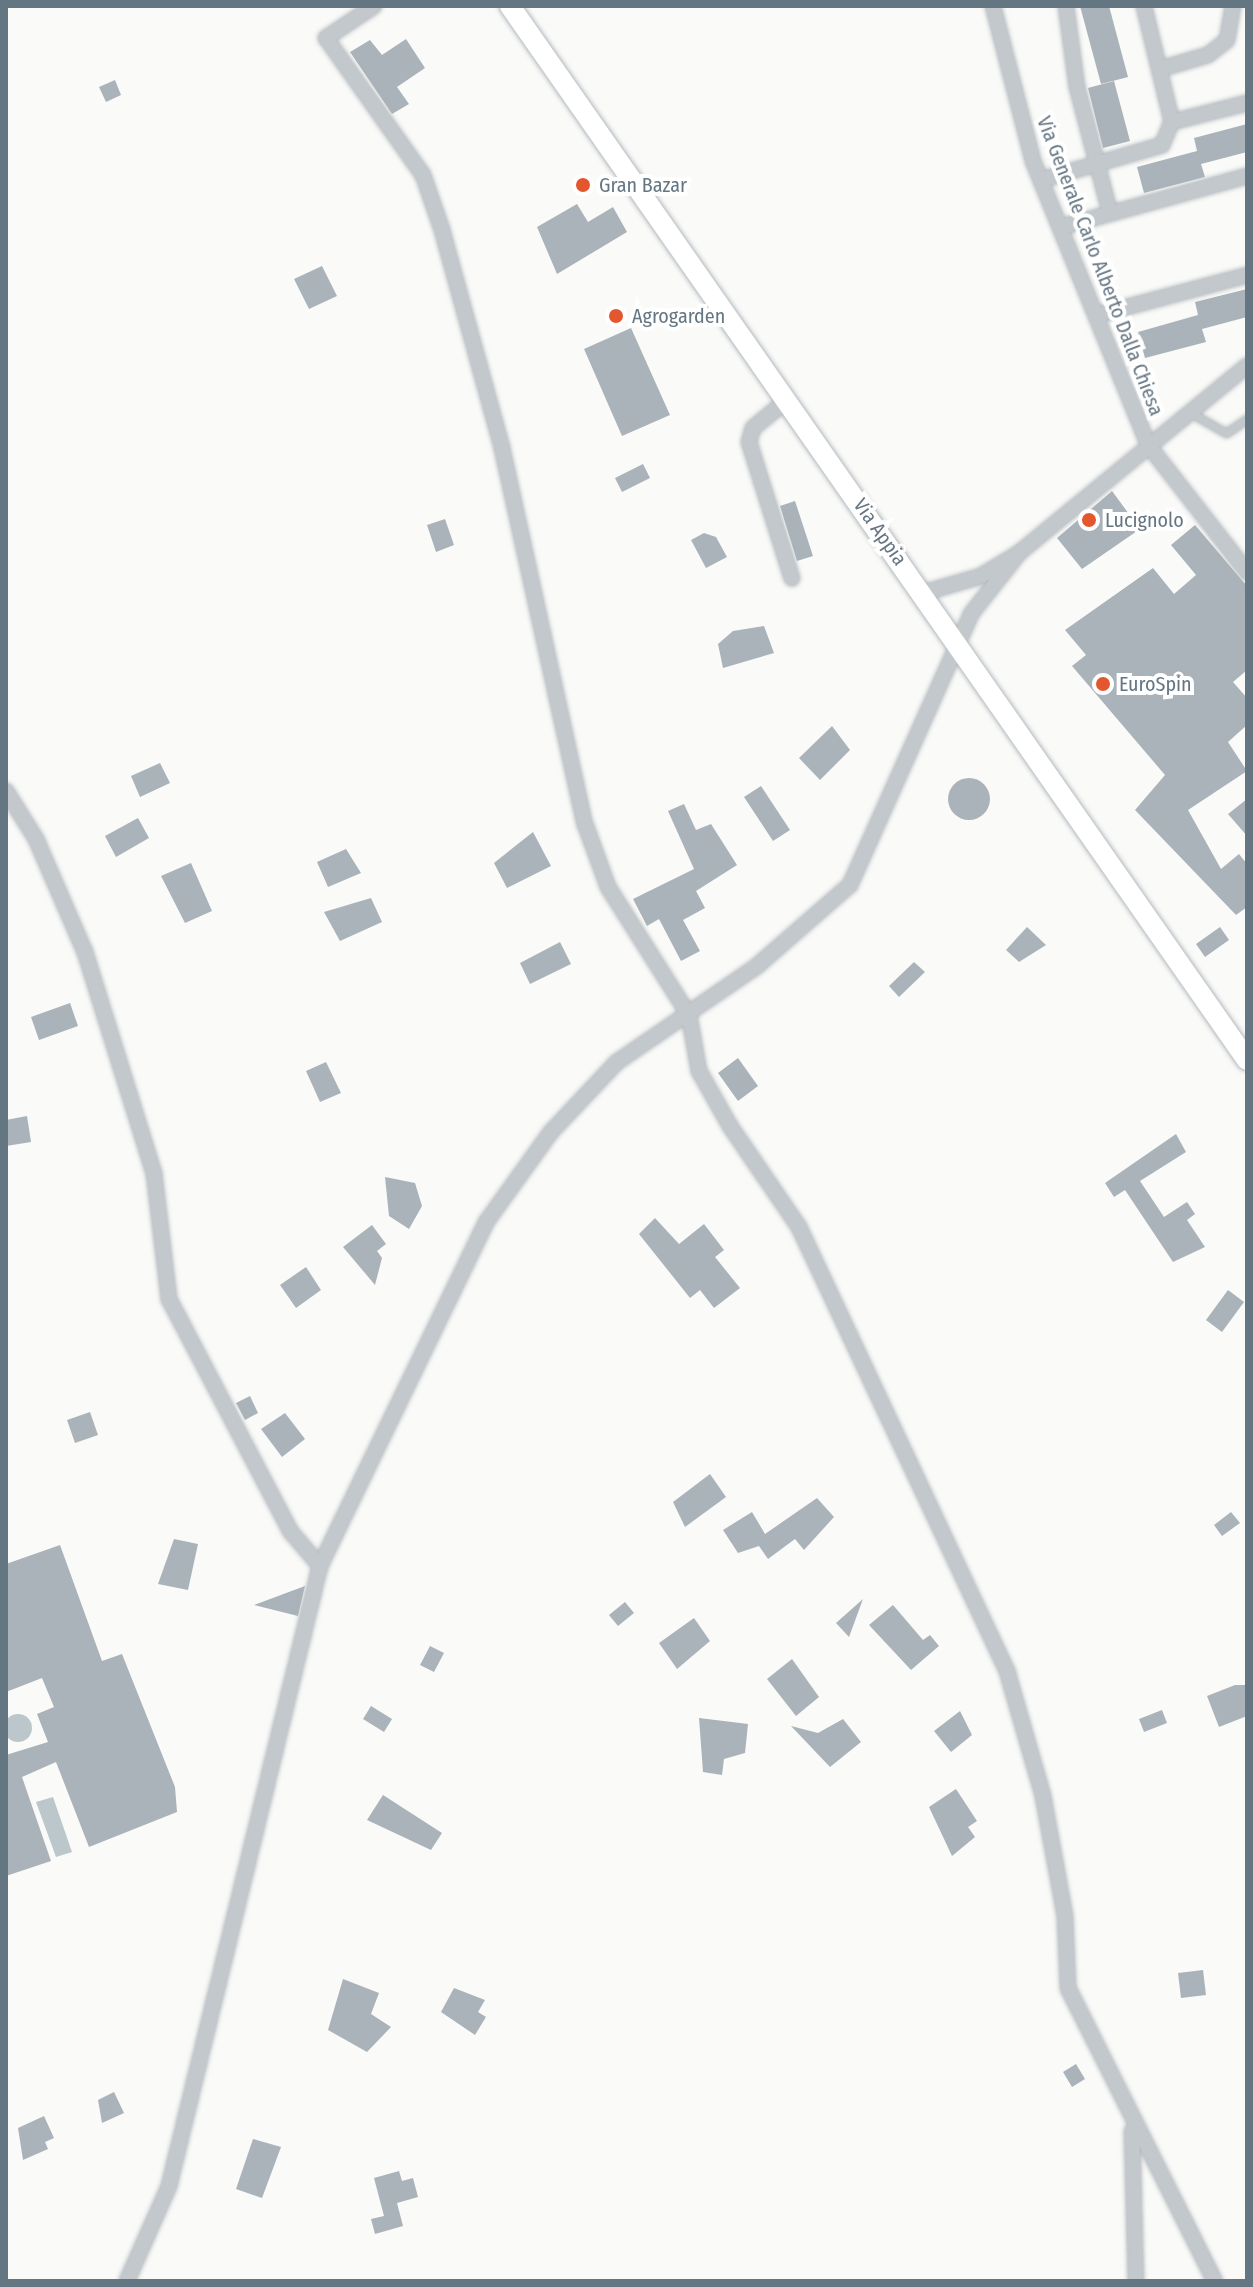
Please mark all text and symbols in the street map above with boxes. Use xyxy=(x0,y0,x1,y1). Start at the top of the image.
street label: Via Generale Carlo Alberto Dalla Chiesa xyxy=(1032,113,1168,419)
place label: Gran Bazar xyxy=(599,173,687,197)
marker: Gran Bazar xyxy=(574,176,592,194)
place label: Agrogarden xyxy=(632,304,725,328)
marker: Agrogarden xyxy=(607,307,625,325)
street label: Via Appia xyxy=(848,494,912,570)
place label: Lucignolo xyxy=(1105,508,1184,532)
marker: Lucignolo xyxy=(1080,511,1098,529)
place label: EuroSpin xyxy=(1119,672,1192,696)
marker: EuroSpin xyxy=(1094,675,1112,693)

